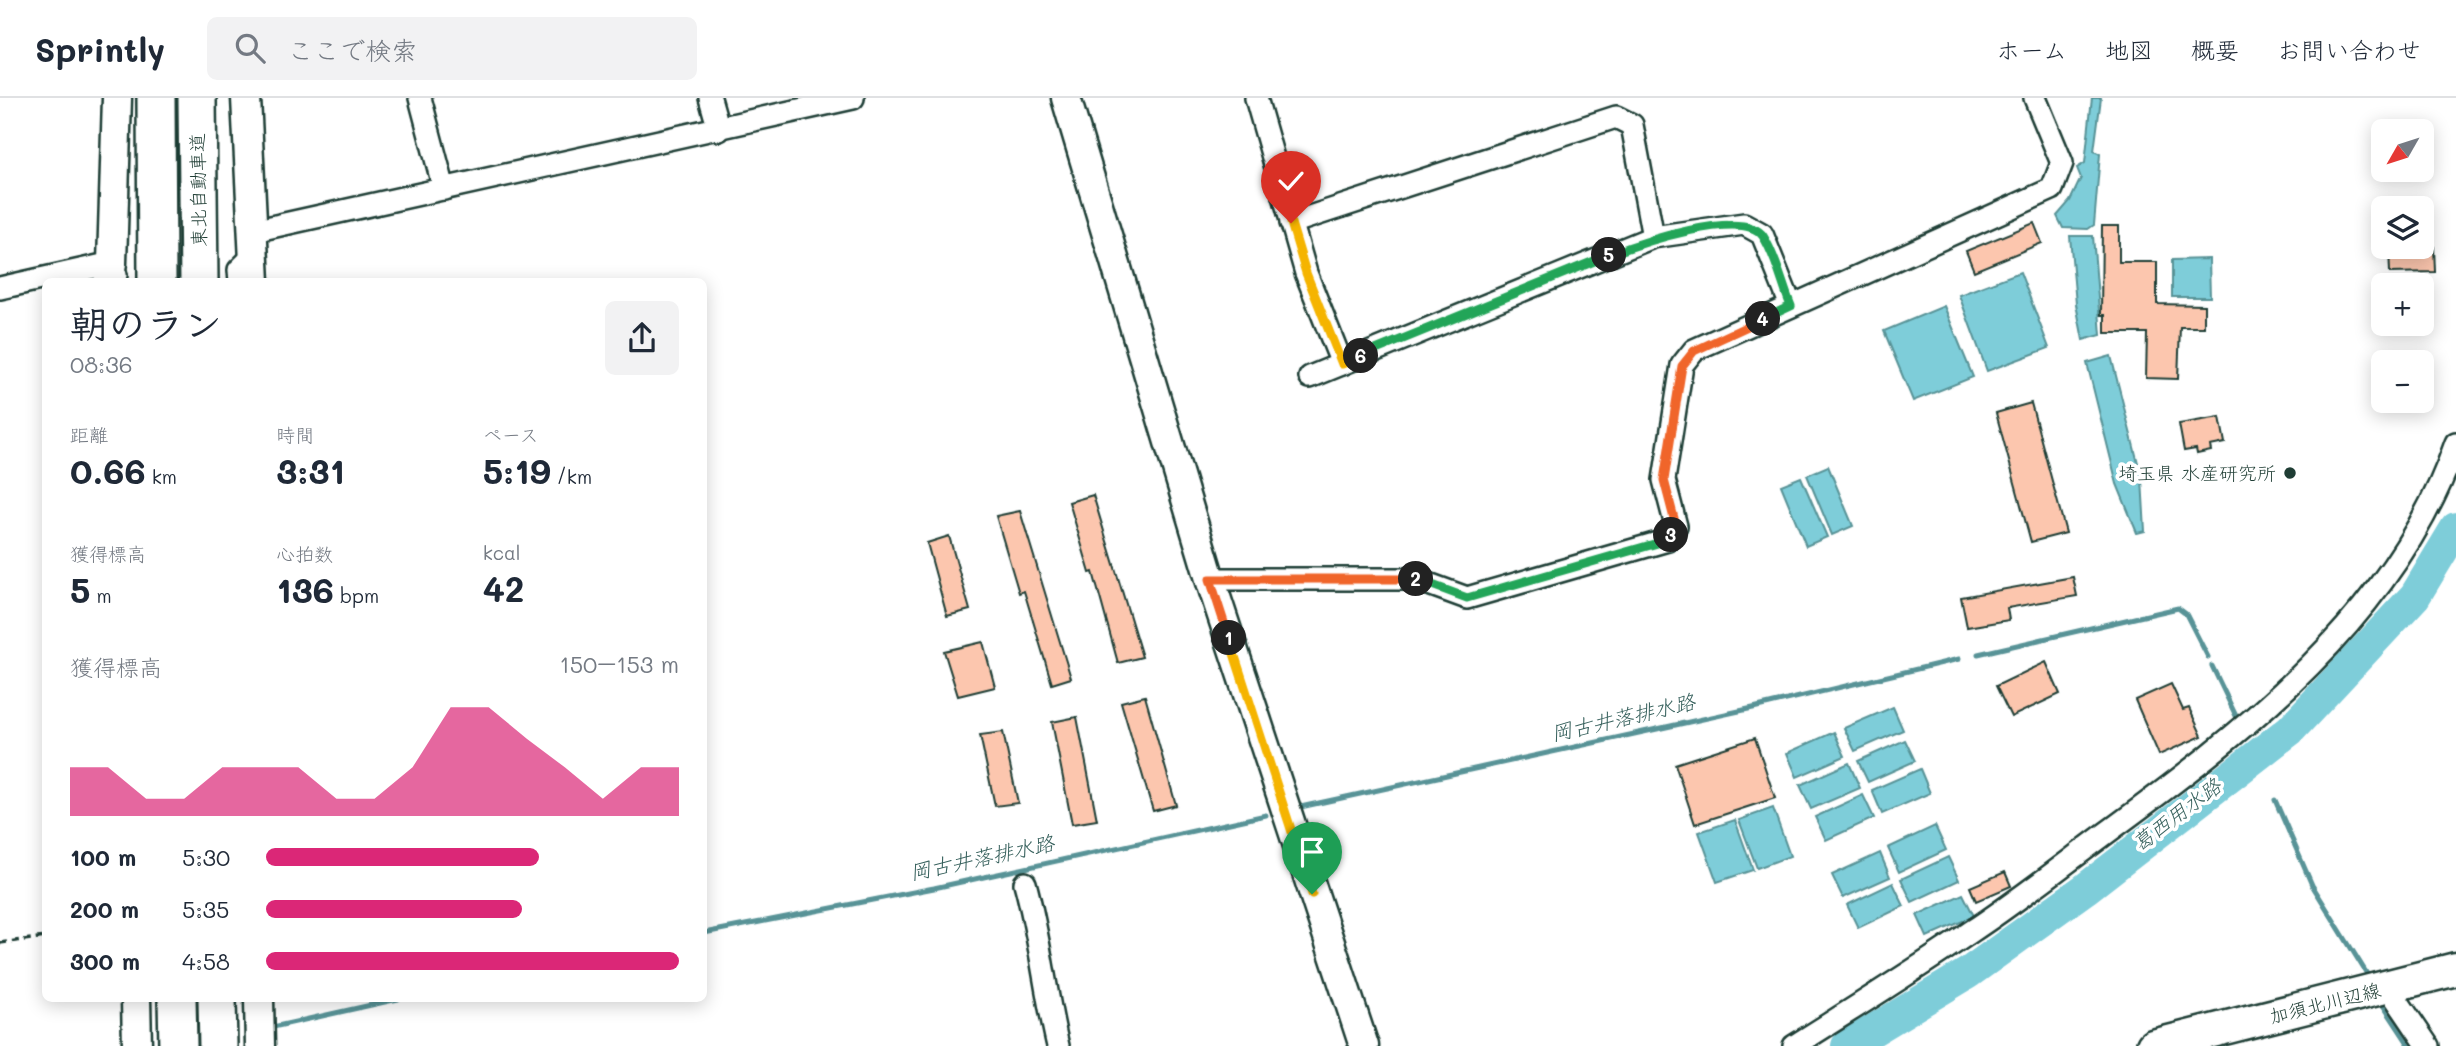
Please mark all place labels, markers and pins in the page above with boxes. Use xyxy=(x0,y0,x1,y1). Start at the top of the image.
pin xyxy=(1261,151,1321,223)
pin: 5 xyxy=(1592,238,1626,272)
pin: 4 xyxy=(1746,302,1780,336)
pin: 6 xyxy=(1344,338,1378,374)
place label: 埼玉県 水産研究所 xyxy=(2118,460,2276,485)
marker: 埼玉県 水産研究所 xyxy=(2282,465,2298,481)
pin: 3 xyxy=(1654,518,1688,552)
pin: 2 xyxy=(1398,561,1434,596)
pin: 1 xyxy=(1212,620,1246,656)
pin xyxy=(1282,822,1342,894)

